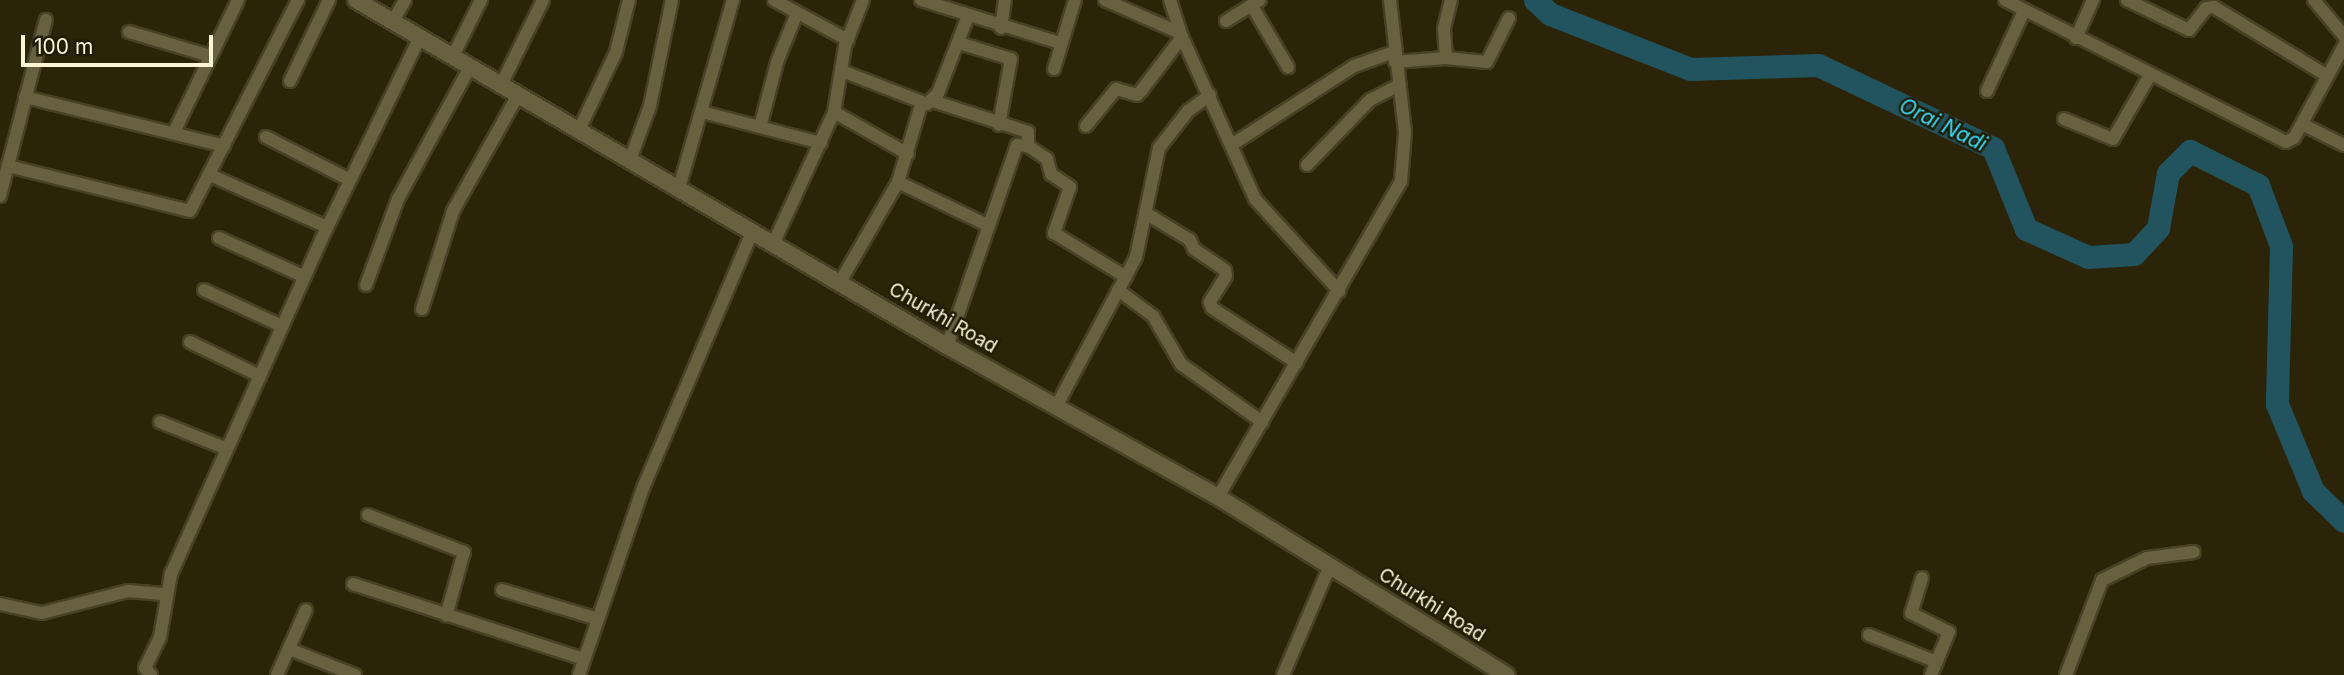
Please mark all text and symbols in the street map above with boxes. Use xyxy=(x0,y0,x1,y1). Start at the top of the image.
scale bar xyxy=(24,21,217,65)
text: 100 m xyxy=(34,34,93,59)
water label: Orai Nadi xyxy=(1895,93,1991,157)
street label: Churkhi Road xyxy=(885,278,1001,358)
street label: Churkhi Road xyxy=(1375,563,1489,647)

